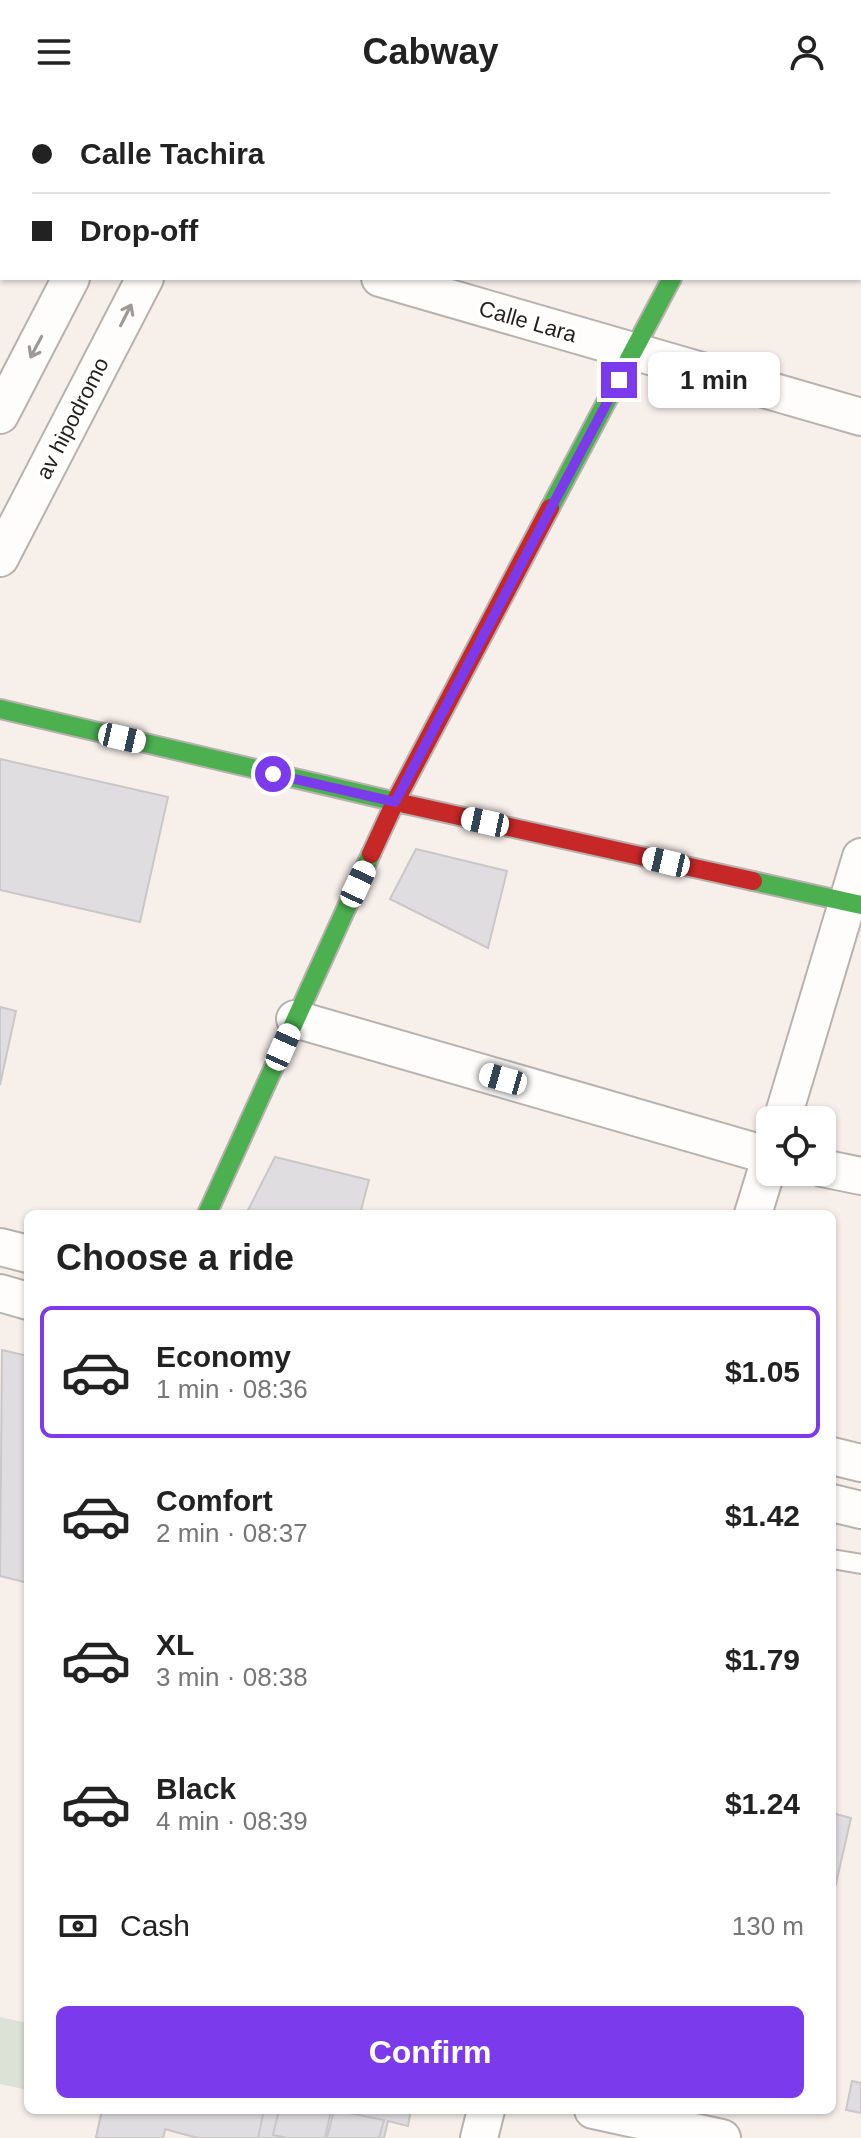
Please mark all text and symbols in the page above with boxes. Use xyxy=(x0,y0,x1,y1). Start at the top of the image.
icon: menu xyxy=(32,30,76,74)
icon: person xyxy=(785,30,829,74)
text: Cabway xyxy=(362,31,499,72)
text: Calle Tachira xyxy=(80,137,265,170)
text: Drop-off xyxy=(80,214,198,247)
street label: Calle Lara xyxy=(476,296,580,348)
one-way arrow xyxy=(118,303,134,327)
one-way arrow xyxy=(27,334,43,358)
callout: 1 min xyxy=(647,352,779,408)
street label: av hipodromo xyxy=(31,353,114,483)
route end xyxy=(601,362,637,398)
text: 1 min xyxy=(680,365,748,395)
car xyxy=(96,721,148,755)
route start xyxy=(255,756,291,792)
car xyxy=(459,805,511,839)
car xyxy=(640,845,692,879)
car xyxy=(337,857,379,911)
car xyxy=(262,1020,304,1074)
car xyxy=(477,1061,529,1097)
map controls xyxy=(756,1106,836,1186)
button: locate xyxy=(756,1106,836,1186)
text: Choose a ride xyxy=(56,1237,294,1278)
icon: car xyxy=(60,1336,132,1408)
text: Economy xyxy=(156,1340,291,1373)
text: $1.05 xyxy=(725,1355,800,1388)
text: 1 min · 08:36 xyxy=(156,1374,308,1404)
icon: car xyxy=(60,1480,132,1552)
text: Comfort xyxy=(156,1484,273,1517)
text: $1.42 xyxy=(725,1499,800,1532)
text: 2 min · 08:37 xyxy=(156,1518,308,1548)
icon: car xyxy=(60,1624,132,1696)
text: XL xyxy=(156,1628,194,1661)
text: $1.79 xyxy=(725,1643,800,1676)
text: 3 min · 08:38 xyxy=(156,1662,308,1692)
icon: car xyxy=(60,1768,132,1840)
text: Black xyxy=(156,1772,236,1805)
text: $1.24 xyxy=(725,1787,800,1820)
text: 4 min · 08:39 xyxy=(156,1806,308,1836)
icon: cash xyxy=(56,1904,100,1948)
text: Cash xyxy=(120,1909,190,1942)
text: 130 m xyxy=(732,1911,804,1941)
button: Confirm xyxy=(56,2006,804,2098)

